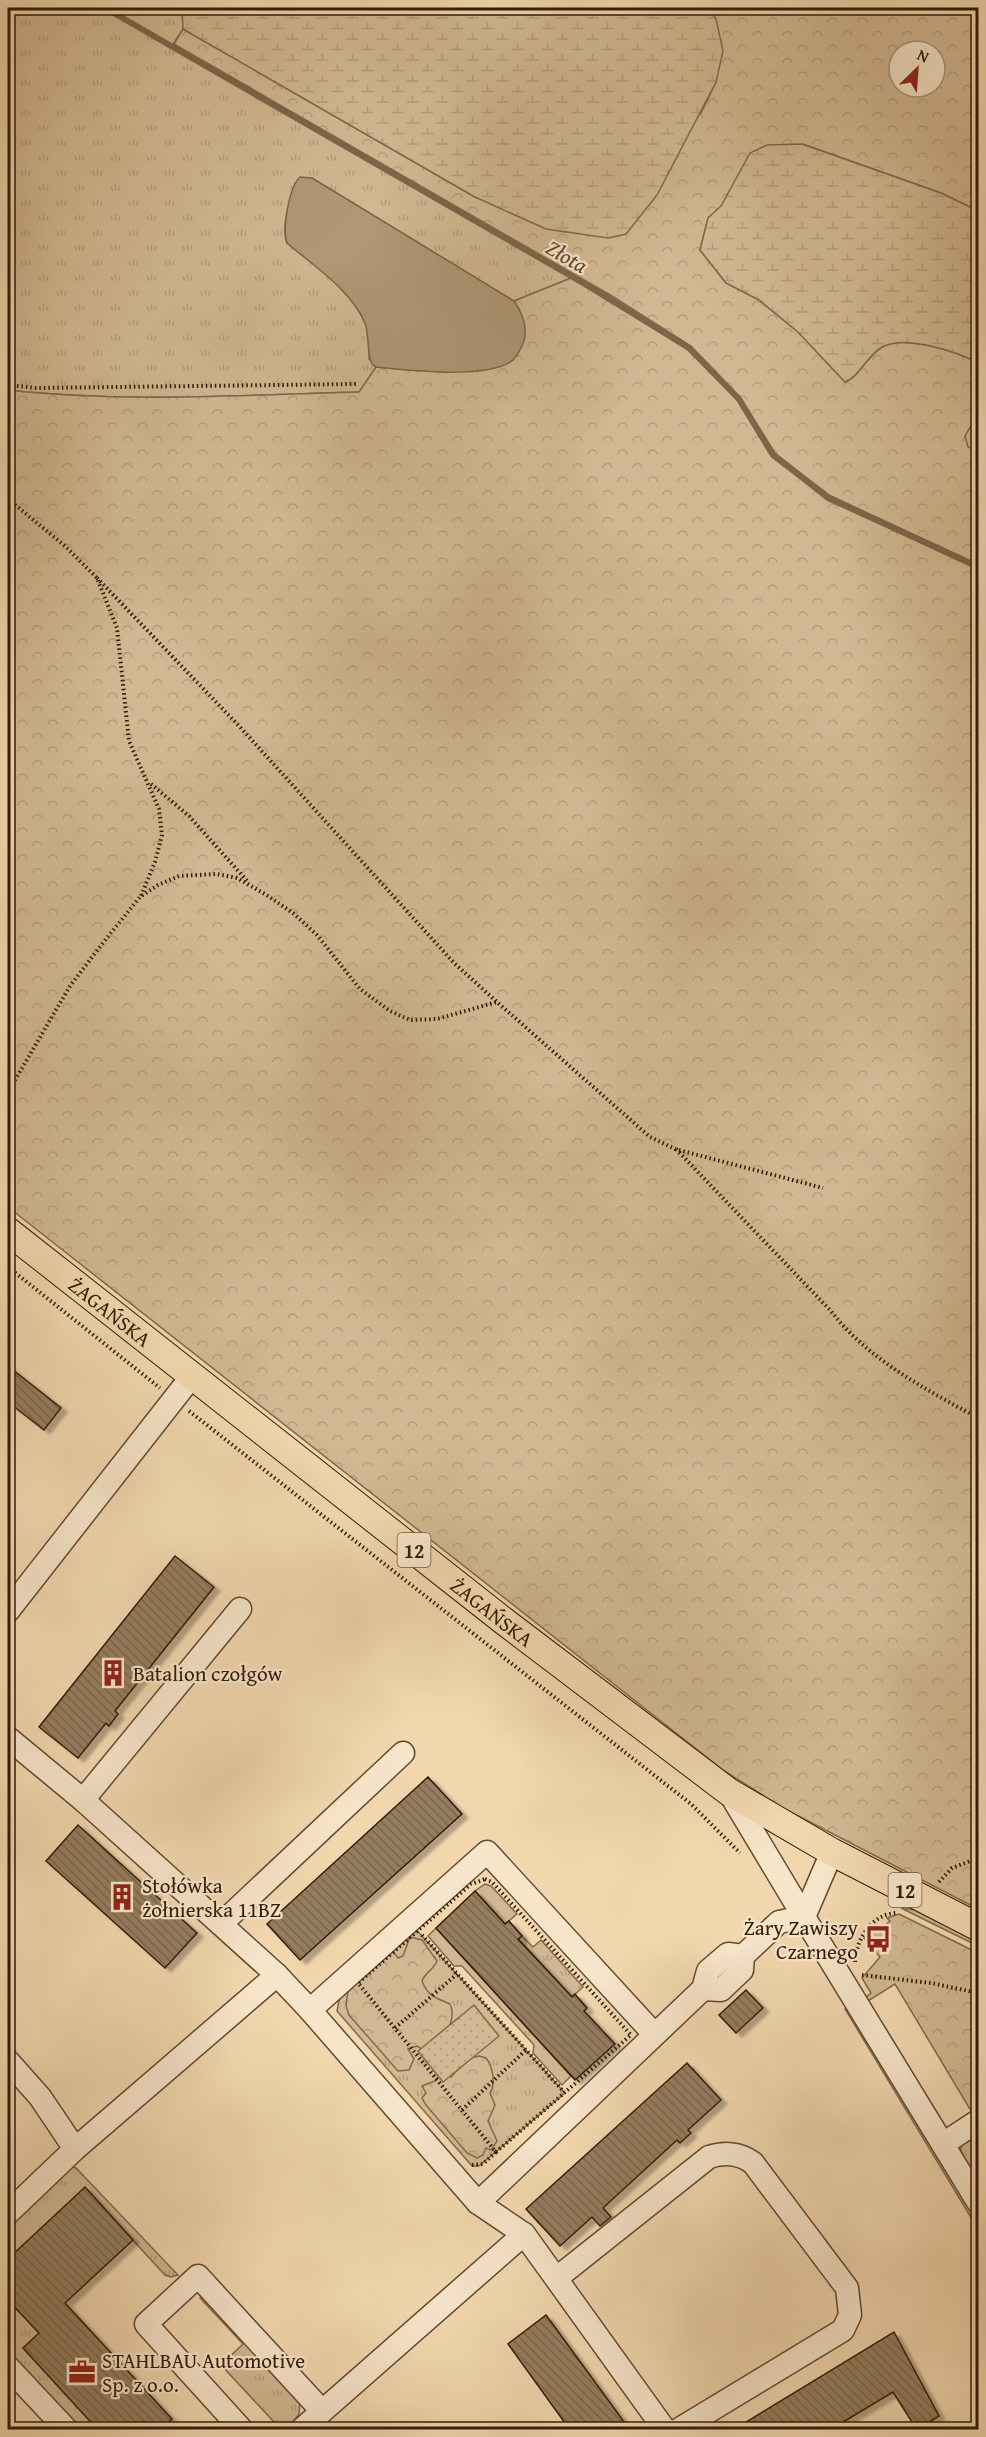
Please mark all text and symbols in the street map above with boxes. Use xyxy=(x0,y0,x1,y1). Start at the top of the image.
north arrow xyxy=(887,39,947,99)
text: N xyxy=(913,42,934,69)
water label: Złota xyxy=(540,231,594,281)
street label: ŻAGAŃSKA xyxy=(62,1269,158,1354)
road number: 12 xyxy=(398,1533,430,1567)
street label: ŻAGAŃSKA xyxy=(444,1569,541,1654)
building icon: Batalion czołgów xyxy=(98,1658,128,1688)
place label: Batalion czołgów xyxy=(133,1658,283,1689)
place label: Stołówka żołnierska 11BZ xyxy=(142,1870,281,1925)
road number: 12 xyxy=(888,1873,922,1907)
building icon: Stołówka żołnierska 11BZ xyxy=(107,1882,137,1912)
place label: Żary Zawiszy Czarnego xyxy=(744,1912,859,1967)
bus stop icon: Żary Zawiszy Czarnego xyxy=(863,1924,893,1954)
place label: STAHLBAU Automotive Sp. z o.o. xyxy=(102,2345,305,2400)
office icon: STAHLBAU Automotive Sp. z o.o. xyxy=(67,2357,97,2387)

